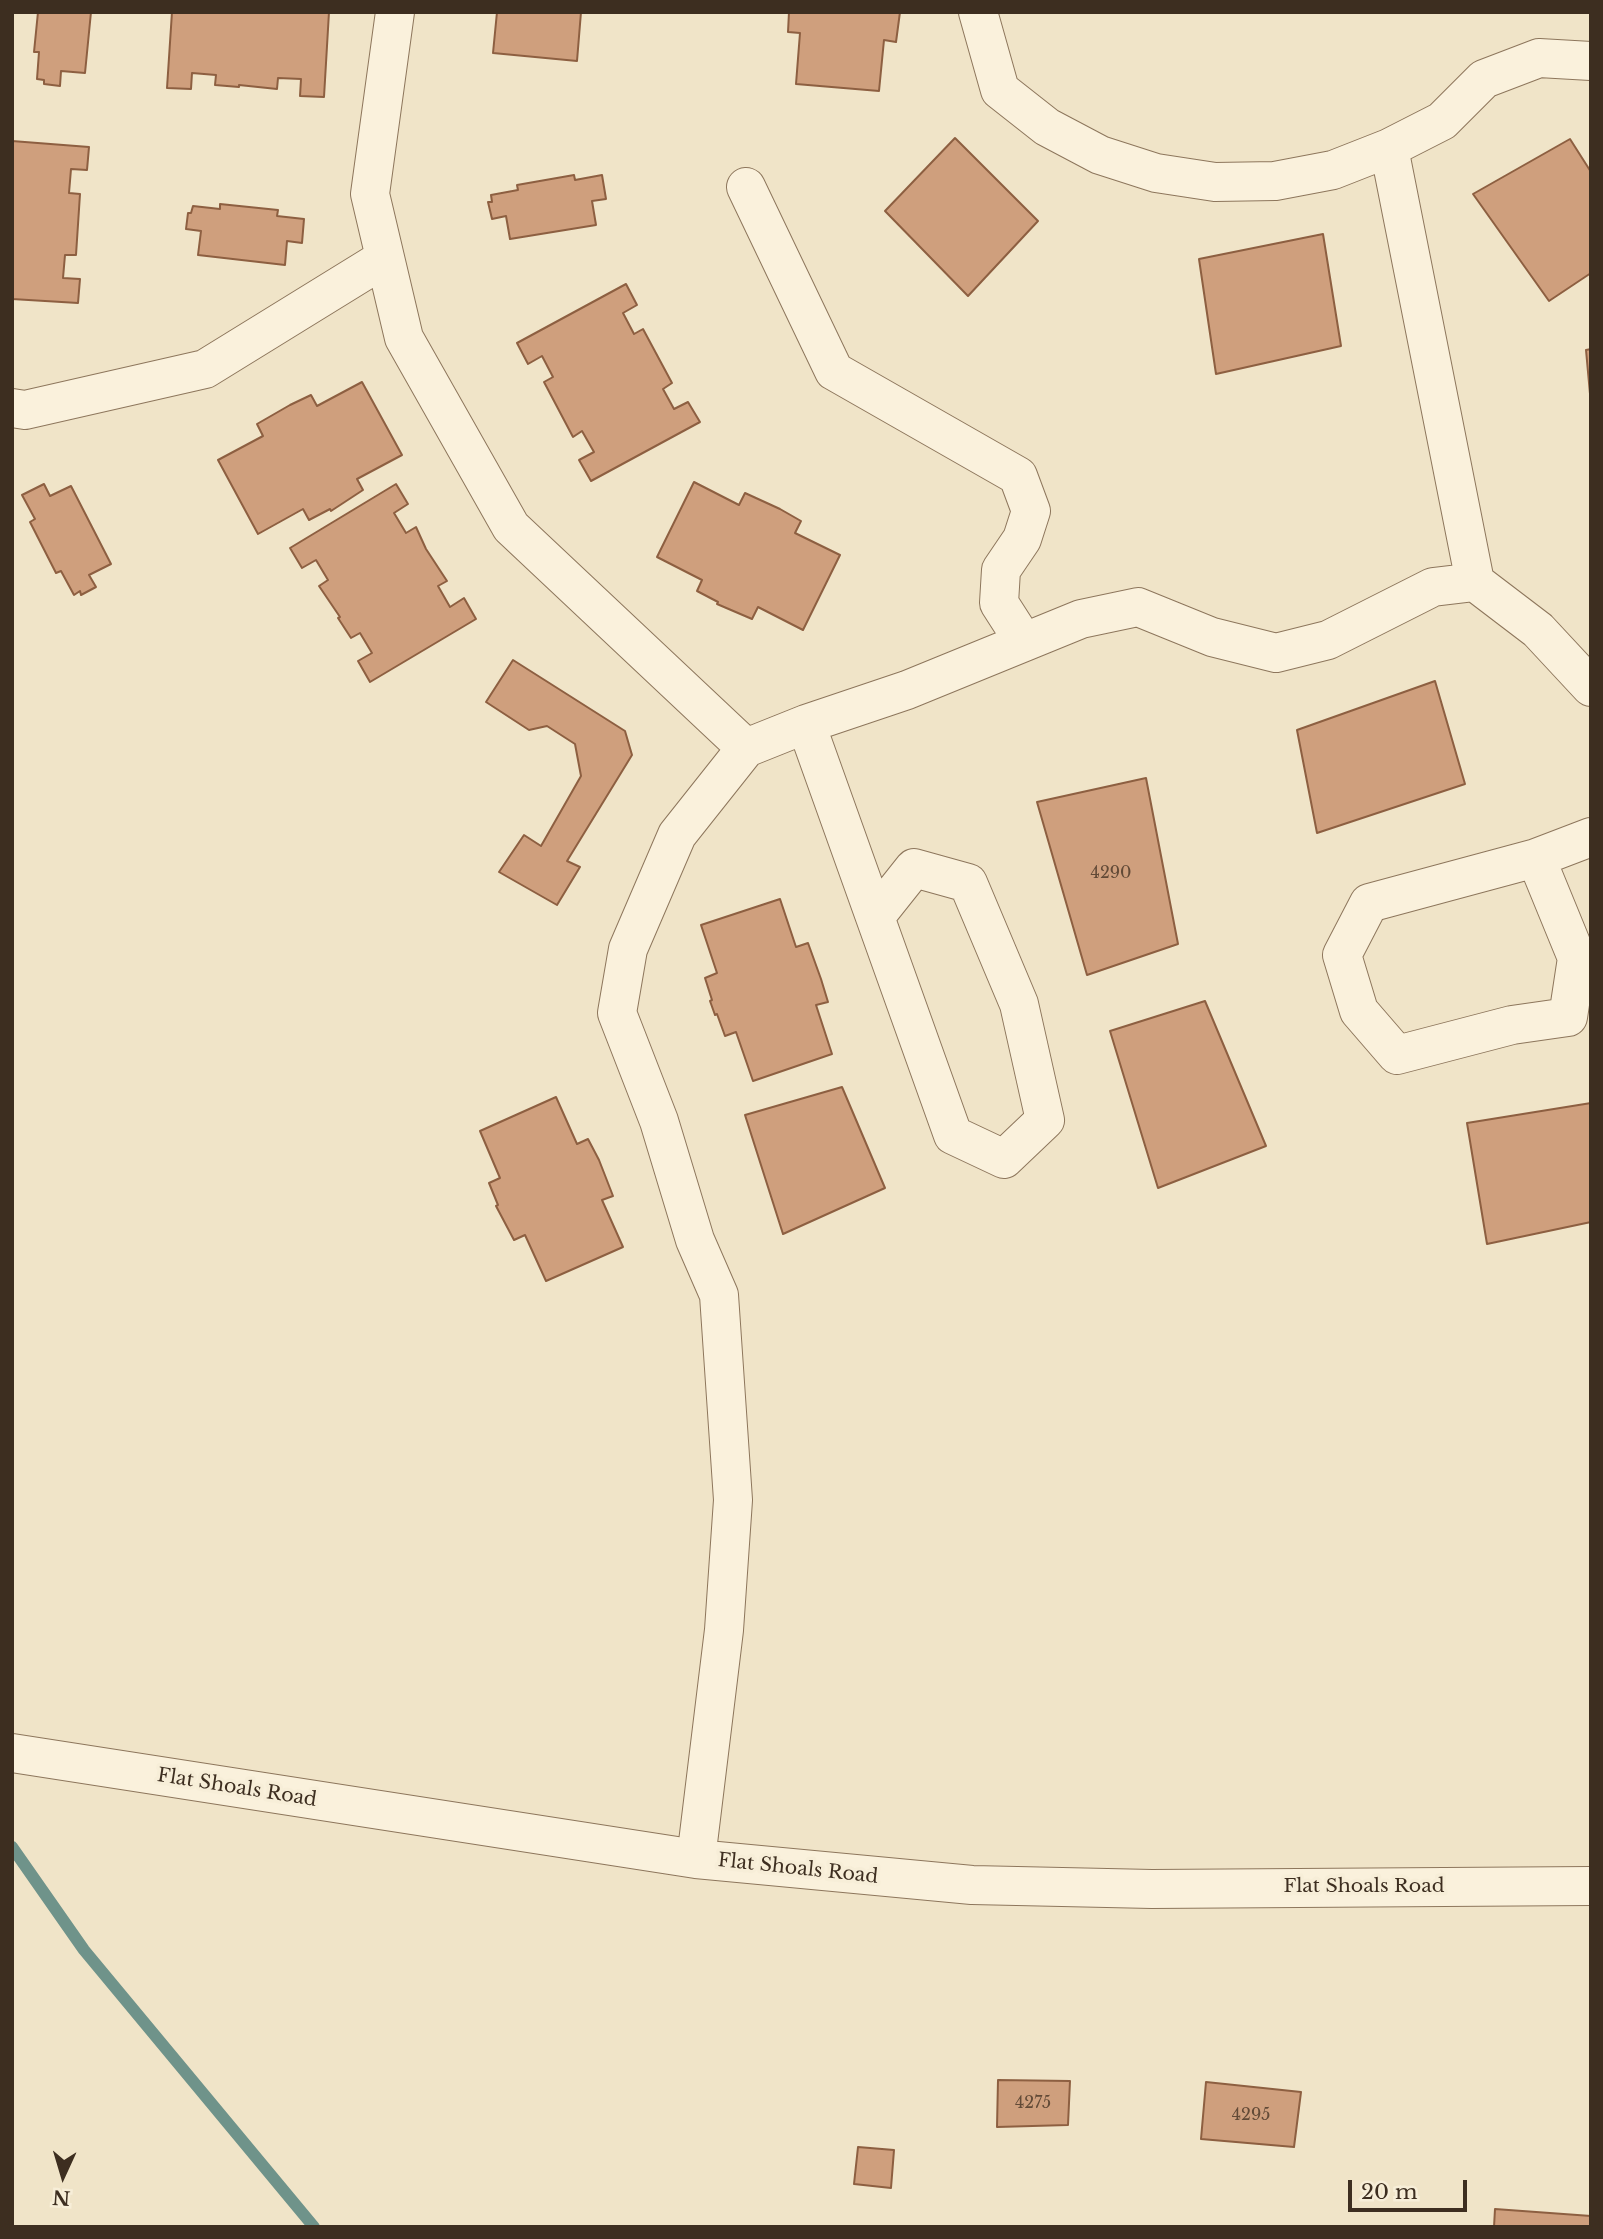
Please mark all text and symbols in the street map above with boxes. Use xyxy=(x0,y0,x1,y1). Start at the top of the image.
house number: 4290 xyxy=(1091,863,1131,883)
street label: Flat Shoals Road xyxy=(156,1764,318,1812)
street label: Flat Shoals Road xyxy=(717,1849,879,1889)
street label: Flat Shoals Road xyxy=(1283,1876,1445,1898)
house number: 4275 xyxy=(1015,2093,1051,2113)
house number: 4295 xyxy=(1232,2105,1270,2125)
north arrow xyxy=(28,2141,98,2211)
scale bar xyxy=(1351,2166,1470,2210)
text: 20 m xyxy=(1361,2179,1418,2205)
text: N xyxy=(52,2185,71,2210)

